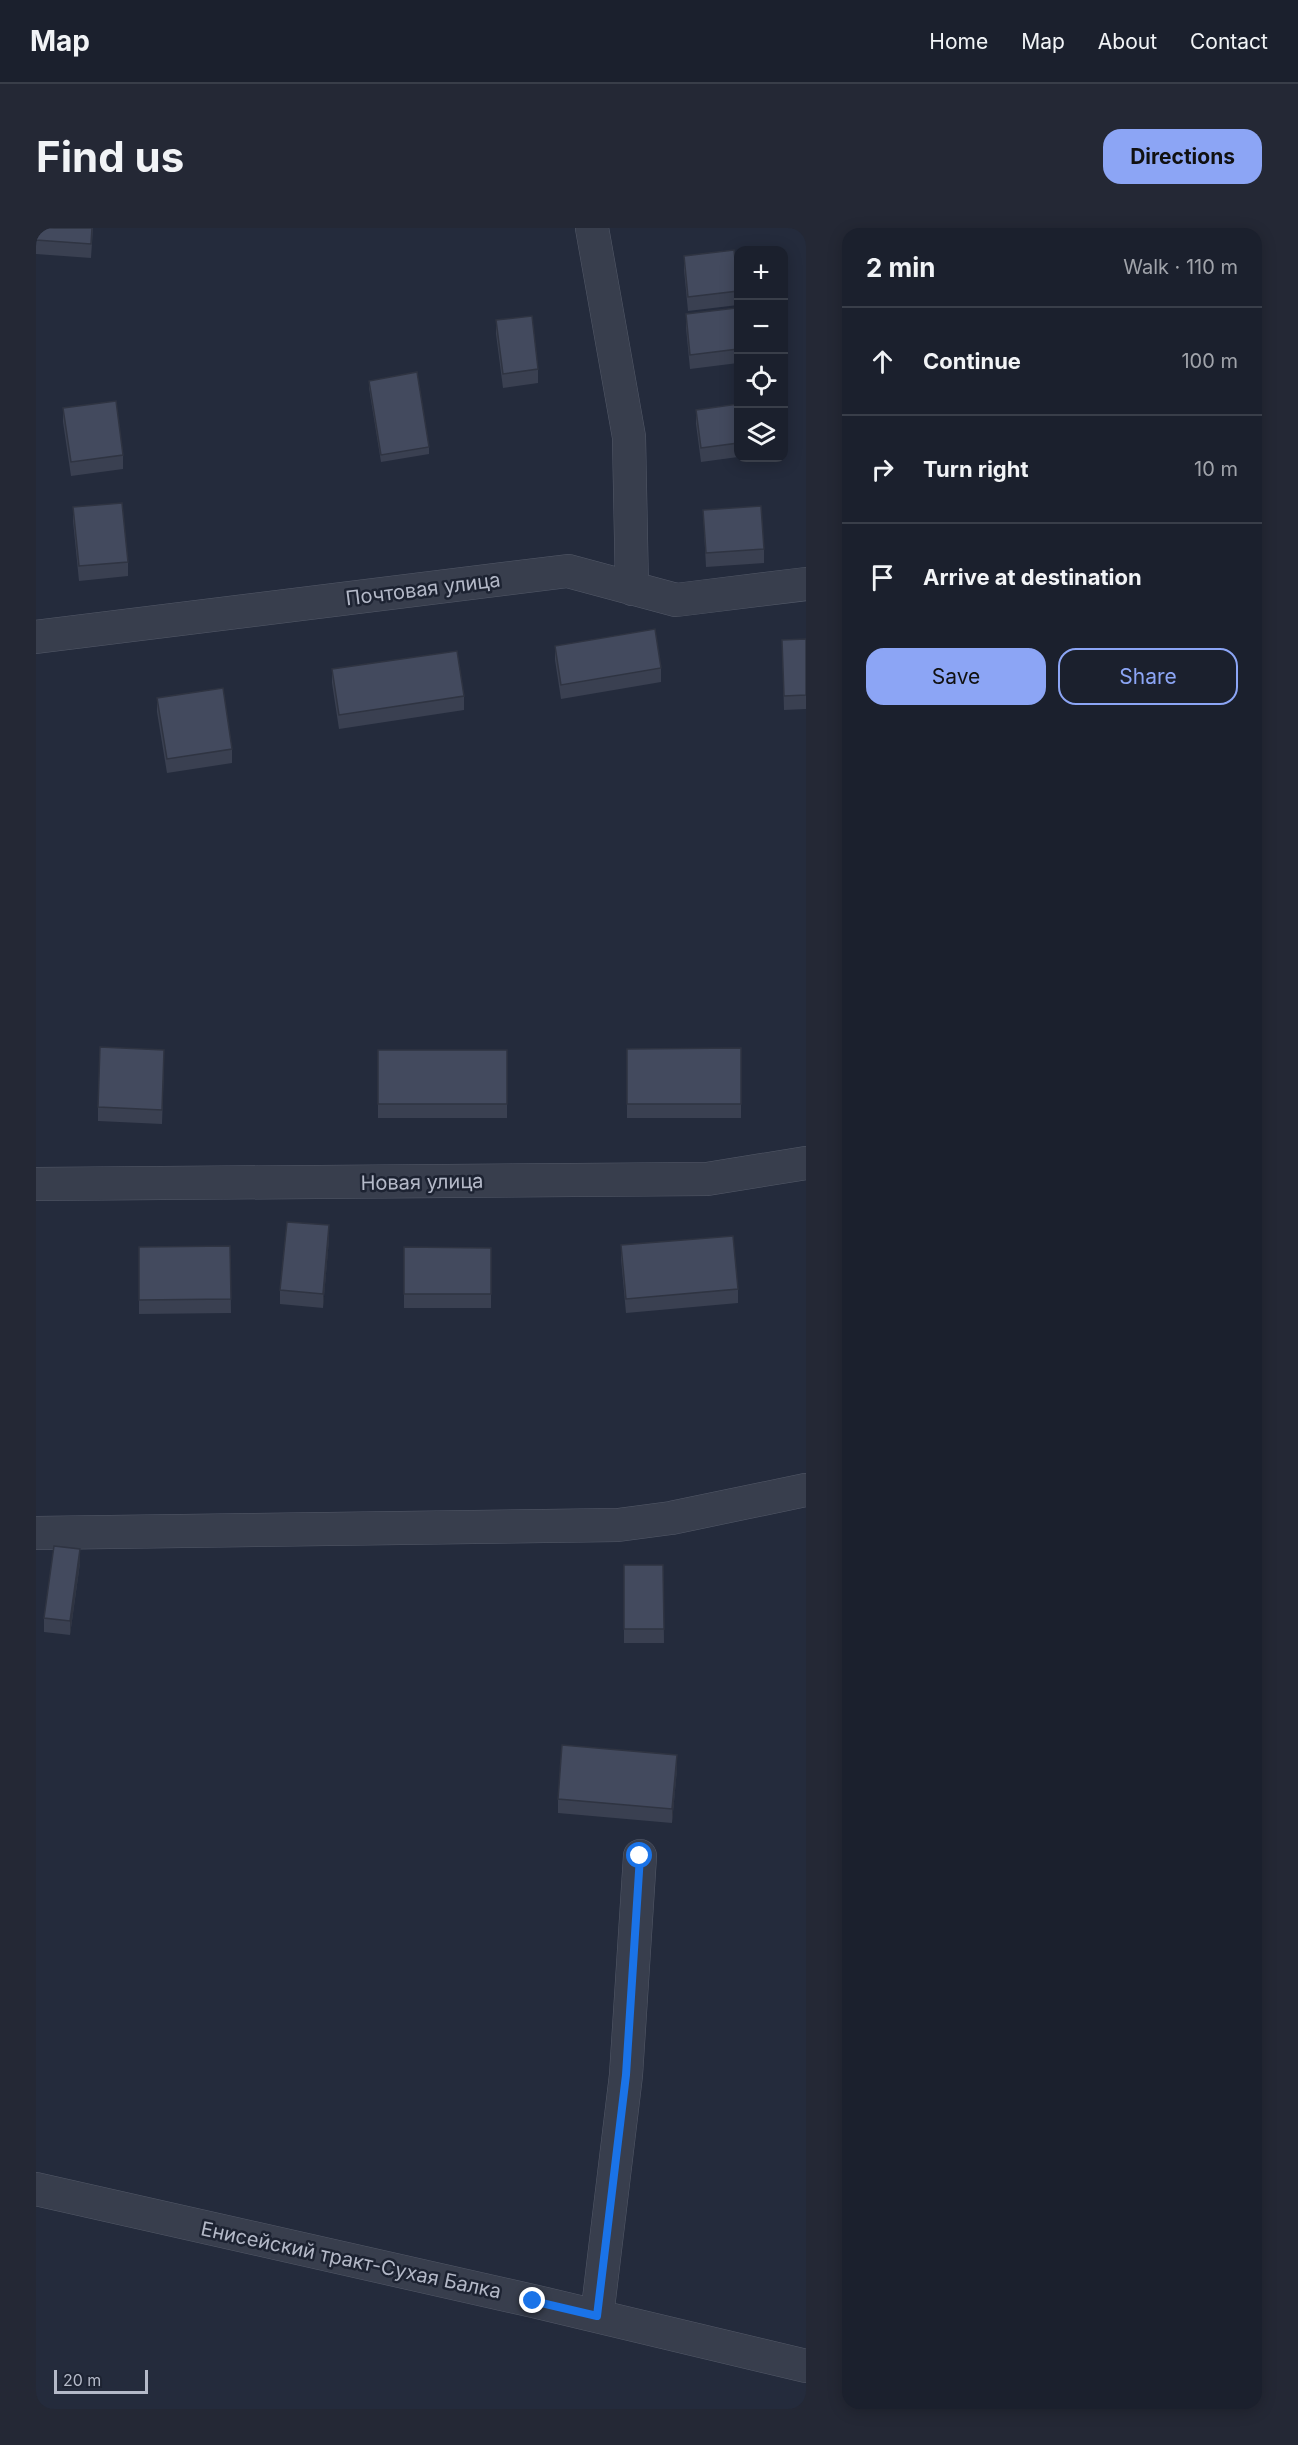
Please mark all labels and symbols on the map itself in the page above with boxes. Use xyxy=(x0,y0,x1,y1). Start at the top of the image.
street label: Почтовая улица xyxy=(344,568,502,610)
street label: Новая улица xyxy=(360,1169,484,1195)
route start xyxy=(626,1842,652,1868)
street label: Енисейский тракт-Сухая Балка xyxy=(199,2216,503,2304)
route end xyxy=(519,2287,545,2313)
scale bar xyxy=(54,2367,148,2394)

